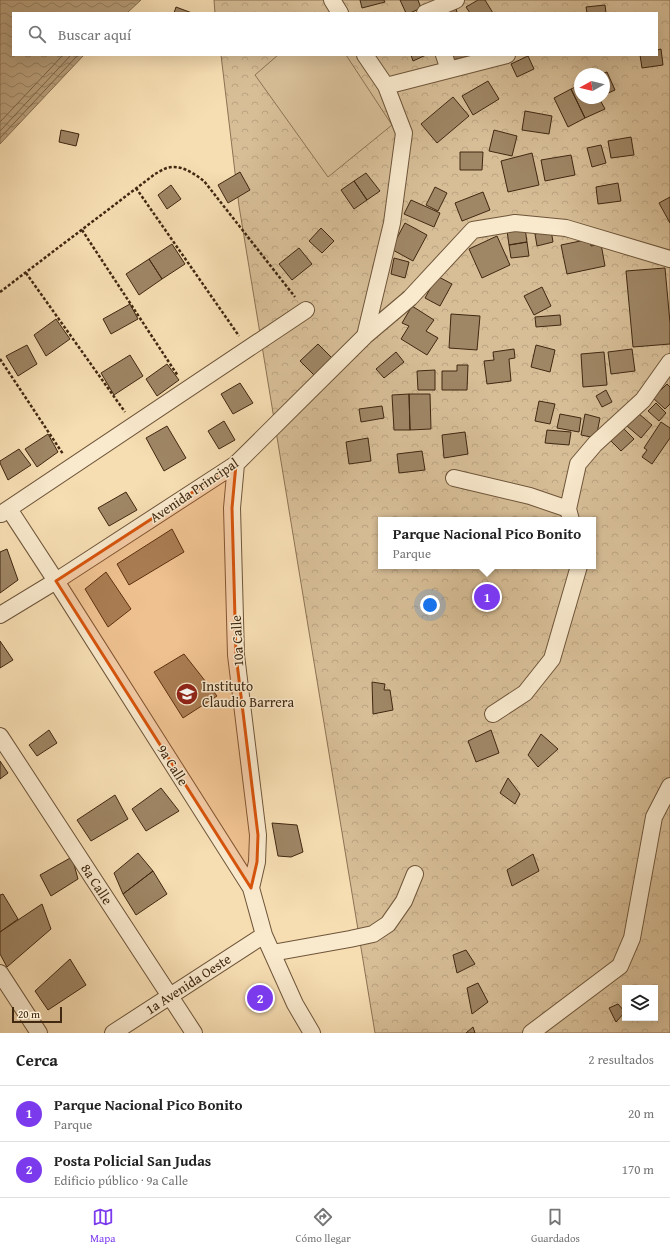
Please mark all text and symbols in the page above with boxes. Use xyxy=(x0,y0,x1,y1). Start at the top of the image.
search box xyxy=(12,12,658,56)
icon: search xyxy=(26,23,48,45)
text: Buscar aquí xyxy=(58,24,131,45)
north arrow xyxy=(574,68,610,104)
street label: Avenida Principal xyxy=(146,453,242,527)
popup xyxy=(378,517,596,569)
text: Parque Nacional Pico Bonito xyxy=(393,523,581,544)
text: Parque xyxy=(393,544,431,563)
pin: 1 xyxy=(474,582,500,612)
your location xyxy=(420,595,440,615)
street label: 10a Calle xyxy=(226,614,248,667)
place label: Instituto Claudio Barrera xyxy=(202,676,294,712)
school or university icon: Instituto Claudio Barrera xyxy=(174,681,200,707)
street label: 9a Calle xyxy=(153,741,194,790)
street label: 8a Calle xyxy=(76,860,118,909)
street label: 1a Avenida Oeste xyxy=(141,949,235,1019)
pin: 2 xyxy=(247,983,273,1013)
map controls xyxy=(622,985,658,1021)
button: layers xyxy=(622,985,658,1021)
scale bar xyxy=(12,1005,62,1024)
text: 20 m xyxy=(18,1006,40,1022)
text: Cerca xyxy=(16,1047,58,1072)
text: 2 resultados xyxy=(588,1050,654,1069)
text: Parque Nacional Pico Bonito xyxy=(54,1094,243,1115)
text: 1 xyxy=(26,1104,32,1123)
text: 20 m xyxy=(628,1104,654,1123)
text: Parque xyxy=(54,1115,92,1134)
text: Posta Policial San Judas xyxy=(54,1150,211,1171)
text: 2 xyxy=(26,1160,32,1179)
text: 170 m xyxy=(622,1160,654,1179)
text: Edificio público · 9a Calle xyxy=(54,1171,188,1190)
tab: Mapa xyxy=(90,1206,115,1246)
tab: Cómo llegar xyxy=(296,1206,351,1246)
tab: Guardados xyxy=(531,1206,580,1246)

